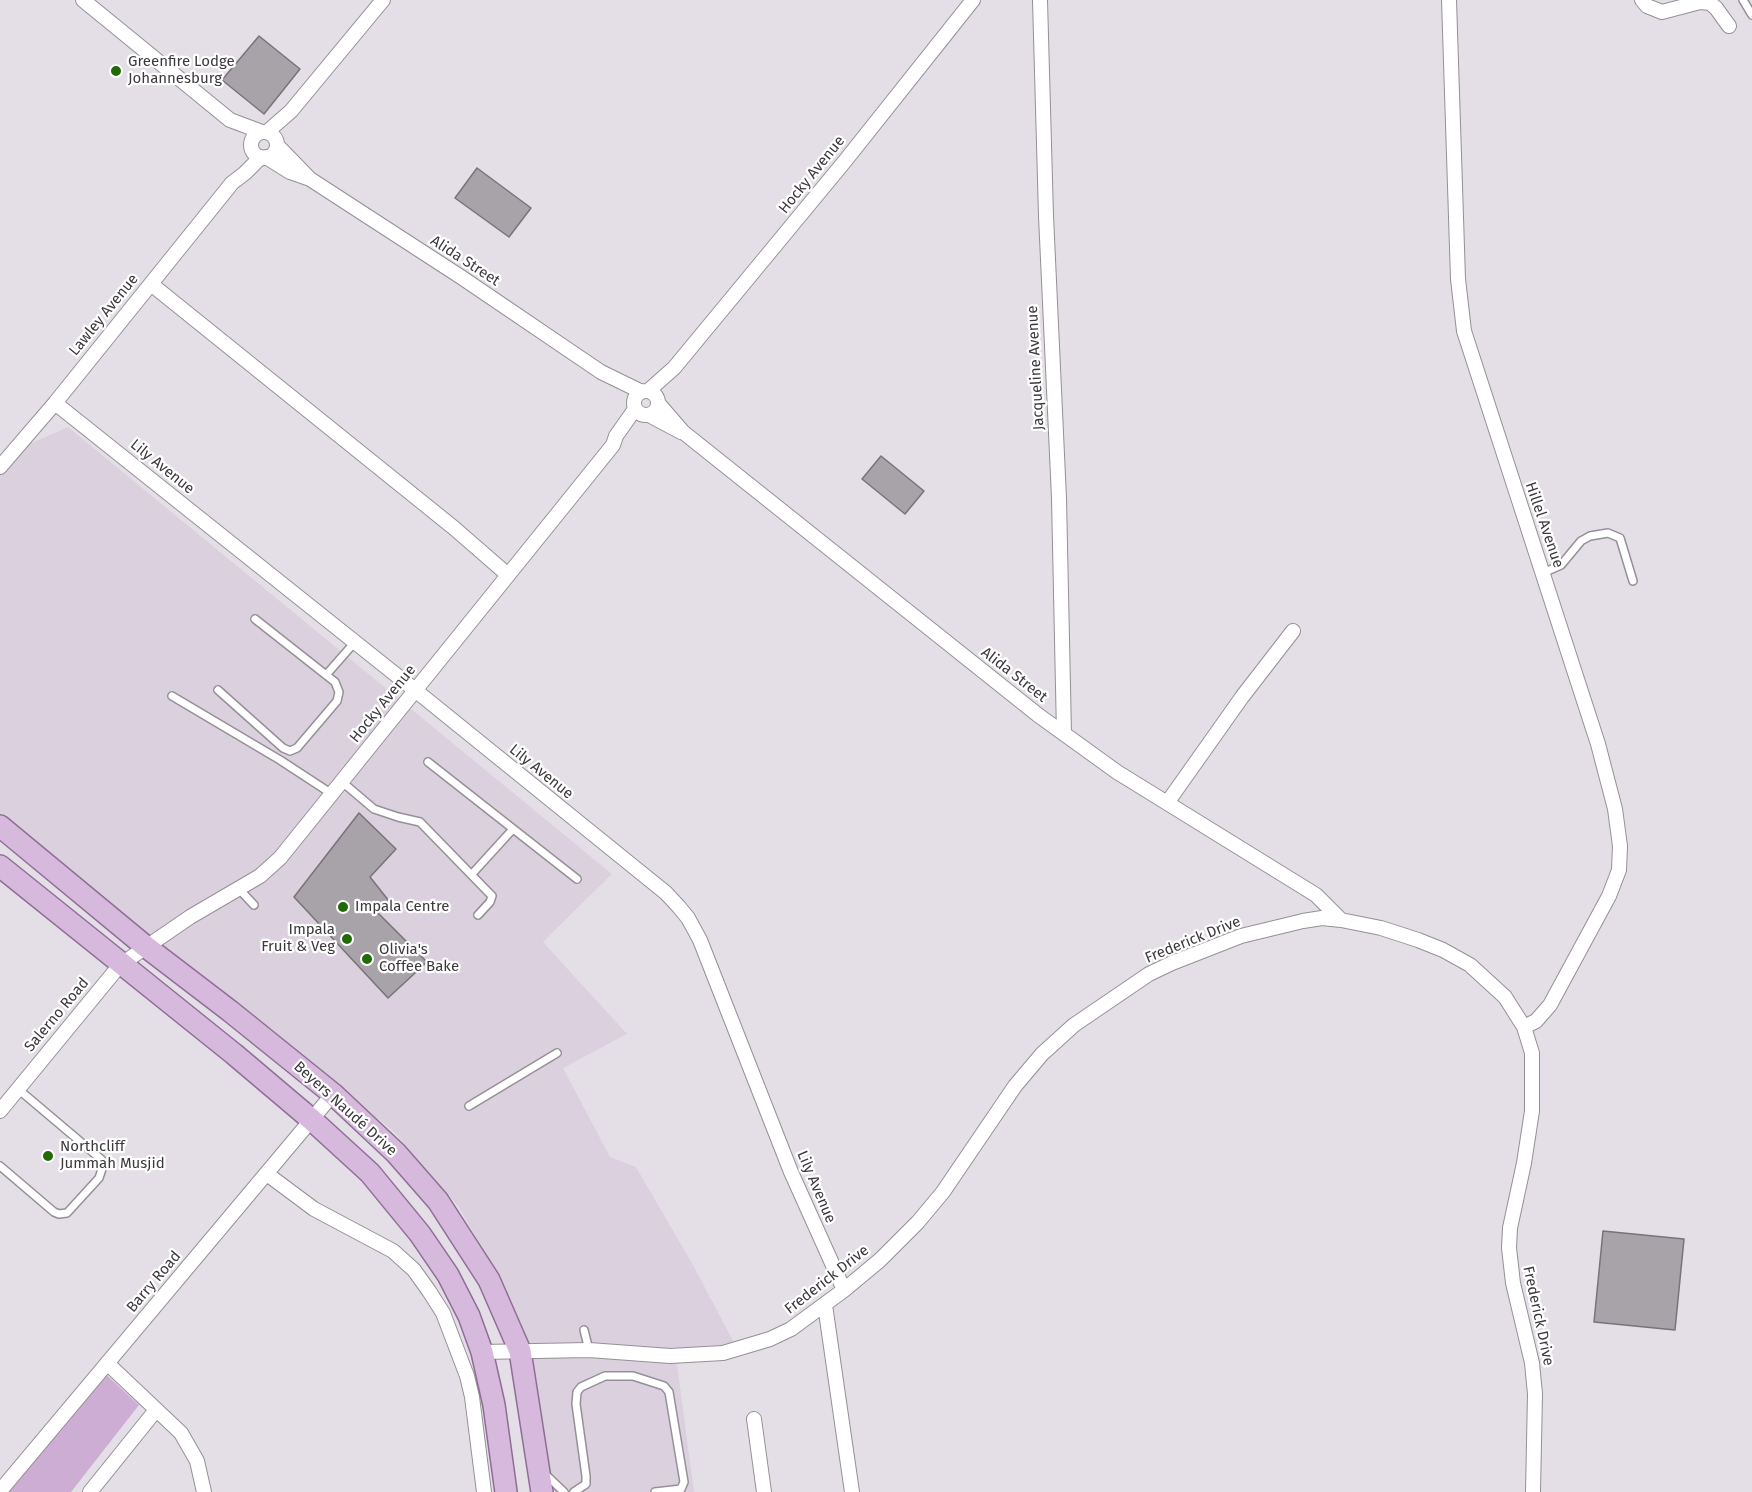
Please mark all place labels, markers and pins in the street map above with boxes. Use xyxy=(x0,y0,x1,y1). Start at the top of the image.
place label: Greenfire Lodge Johannesburg xyxy=(128,53,235,88)
marker: Greenfire Lodge Johannesburg xyxy=(109,64,123,78)
place label: Impala Centre xyxy=(355,898,449,916)
marker: Impala Centre xyxy=(336,900,350,914)
place label: Impala Fruit & Veg xyxy=(261,921,335,956)
marker: Impala Fruit & Veg xyxy=(340,932,354,946)
place label: Olivia's Coffee Bake xyxy=(379,941,459,976)
marker: Olivia's Coffee Bake xyxy=(360,952,374,966)
place label: Northcliff Jummah Musjid xyxy=(60,1138,165,1173)
marker: Northcliff Jummah Musjid xyxy=(41,1149,55,1163)

